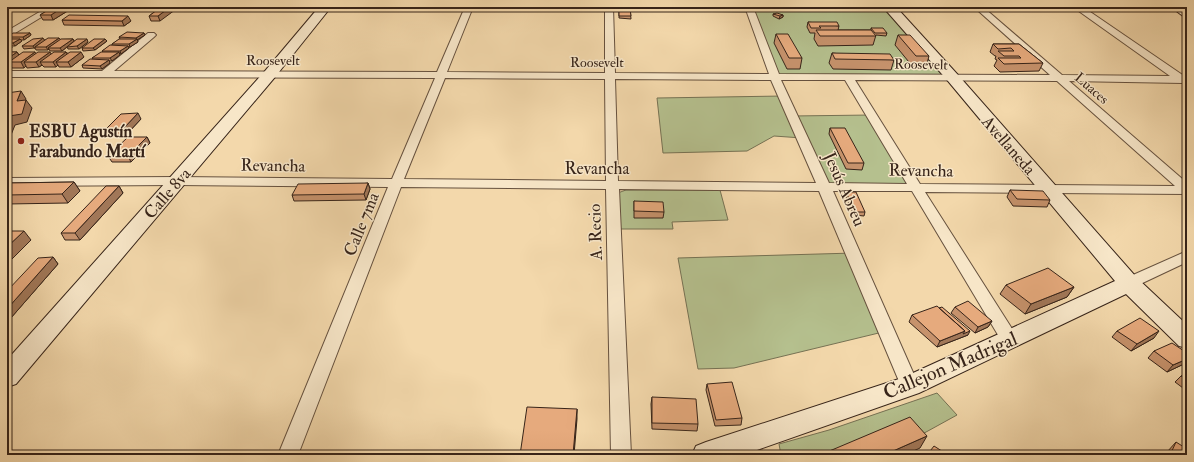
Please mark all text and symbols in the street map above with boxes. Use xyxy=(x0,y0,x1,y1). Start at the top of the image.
street label: Roosevelt xyxy=(246,52,300,69)
street label: Roosevelt xyxy=(570,54,624,71)
street label: Roosevelt xyxy=(894,56,948,73)
street label: Luaces xyxy=(1071,69,1112,108)
street label: Avellaneda xyxy=(977,111,1041,180)
place label: ESBU Agustín Farabundo Martí xyxy=(29,121,147,162)
marker: ESBU Agustín Farabundo Martí xyxy=(16,136,26,146)
street label: Jesús Abreu xyxy=(818,148,870,230)
street label: Revancha xyxy=(240,154,307,177)
street label: Revancha xyxy=(565,158,630,179)
street label: Revancha xyxy=(888,159,955,182)
street label: Calle 8va xyxy=(139,163,196,223)
street label: Calle 7ma xyxy=(339,188,384,259)
street label: A. Recio xyxy=(584,203,607,261)
street label: Callejon Madrigal xyxy=(879,326,1021,405)

